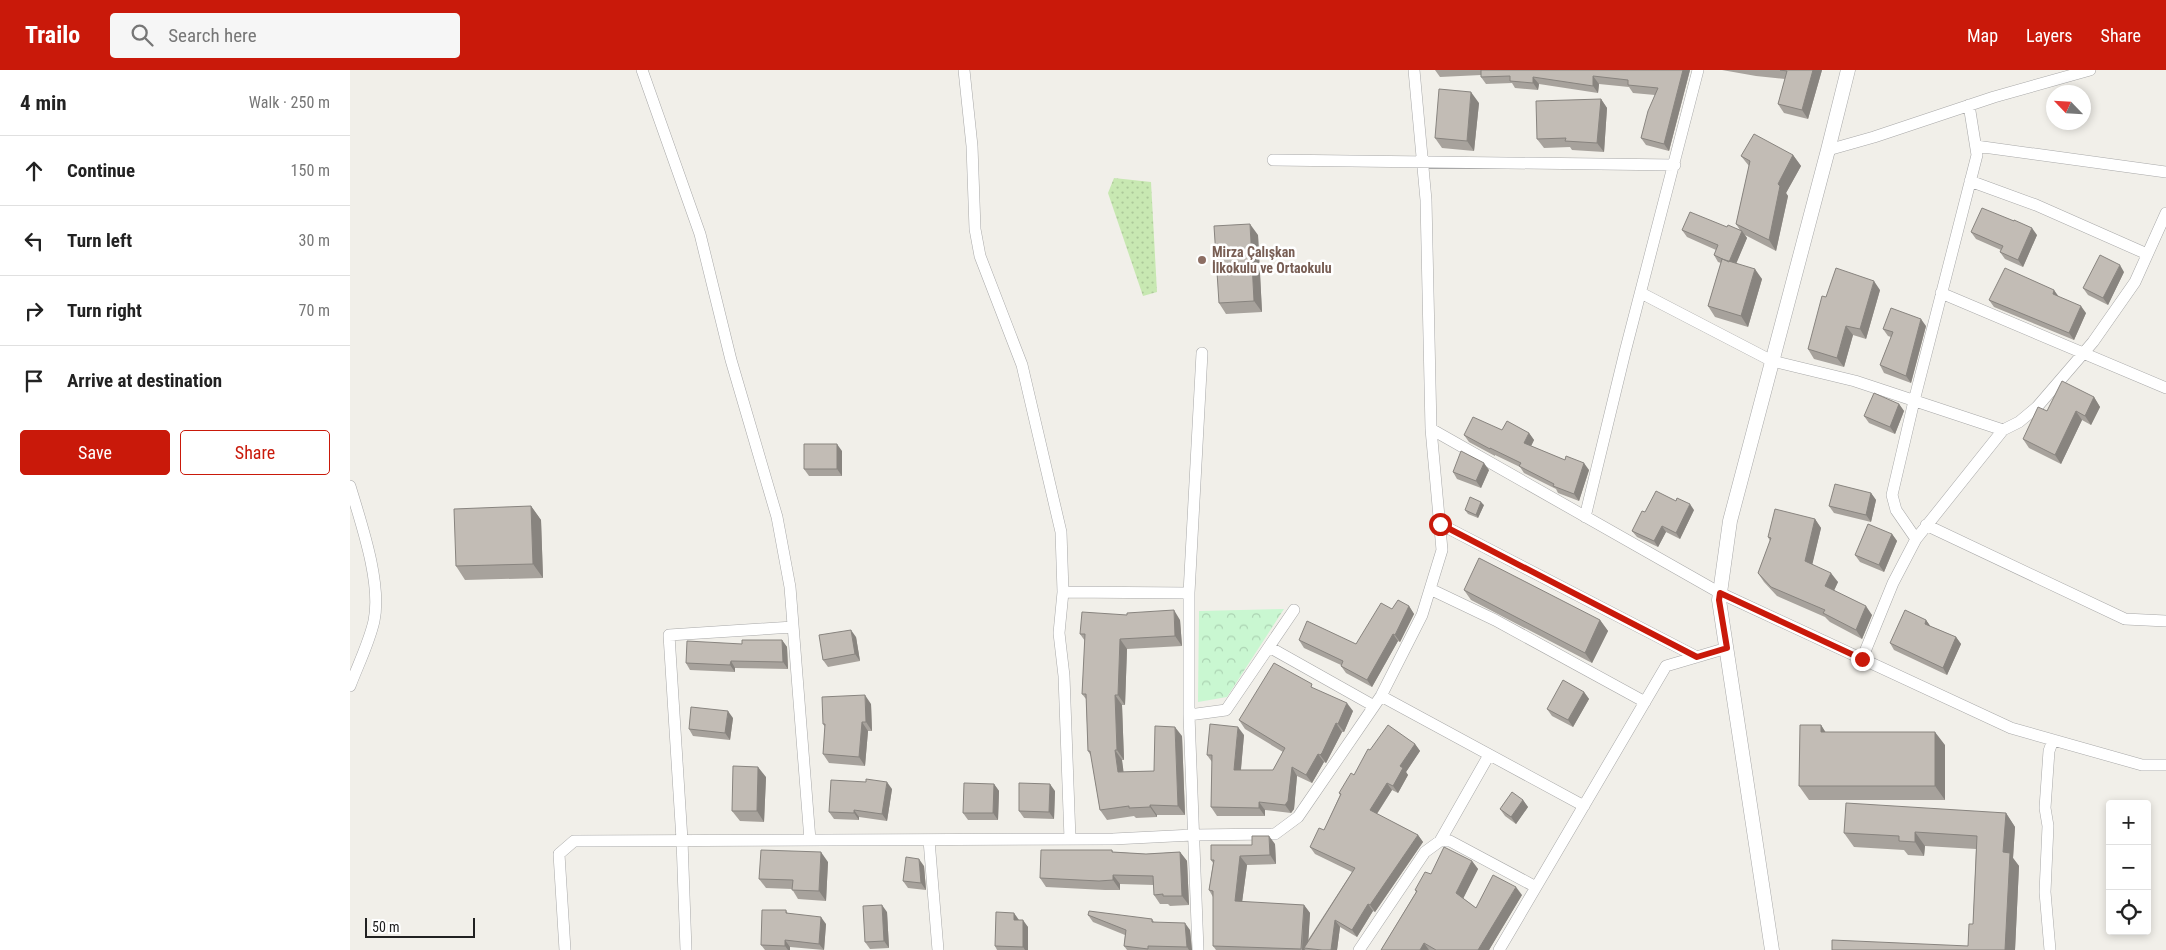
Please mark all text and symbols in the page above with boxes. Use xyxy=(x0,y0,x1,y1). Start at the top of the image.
search box xyxy=(110,13,460,58)
text: Trailo xyxy=(25,21,80,49)
icon: search xyxy=(128,21,156,49)
text: Search here xyxy=(168,24,257,47)
text: Map xyxy=(1967,25,1998,46)
text: Layers xyxy=(2026,25,2073,46)
text: Share xyxy=(2101,25,2141,46)
north arrow xyxy=(2046,85,2091,130)
text: 4 min xyxy=(20,91,67,115)
text: Walk · 250 m xyxy=(249,93,330,112)
icon: ahead xyxy=(20,157,48,185)
text: Continue xyxy=(67,159,135,182)
text: 150 m xyxy=(291,161,330,180)
icon: left xyxy=(20,227,48,255)
text: Turn left xyxy=(67,229,132,252)
text: 30 m xyxy=(298,231,330,250)
place label: Mirza Çalışkan İlkokulu ve Ortaokulu xyxy=(1212,244,1332,276)
marker: Mirza Çalışkan İlkokulu ve Ortaokulu xyxy=(1196,254,1208,266)
icon: right xyxy=(20,297,48,325)
text: Turn right xyxy=(67,299,142,322)
text: 70 m xyxy=(298,301,330,320)
icon: arrive xyxy=(20,367,48,395)
text: Arrive at destination xyxy=(67,369,222,392)
button: Save xyxy=(20,430,170,475)
button: Share xyxy=(180,430,330,475)
route start xyxy=(1429,513,1452,536)
route end xyxy=(1851,648,1874,671)
map controls xyxy=(2106,800,2151,935)
button: + xyxy=(2106,800,2151,845)
button: − xyxy=(2106,845,2151,890)
button: locate xyxy=(2106,890,2151,935)
scale bar xyxy=(365,915,475,938)
text: 50 m xyxy=(372,919,400,935)

